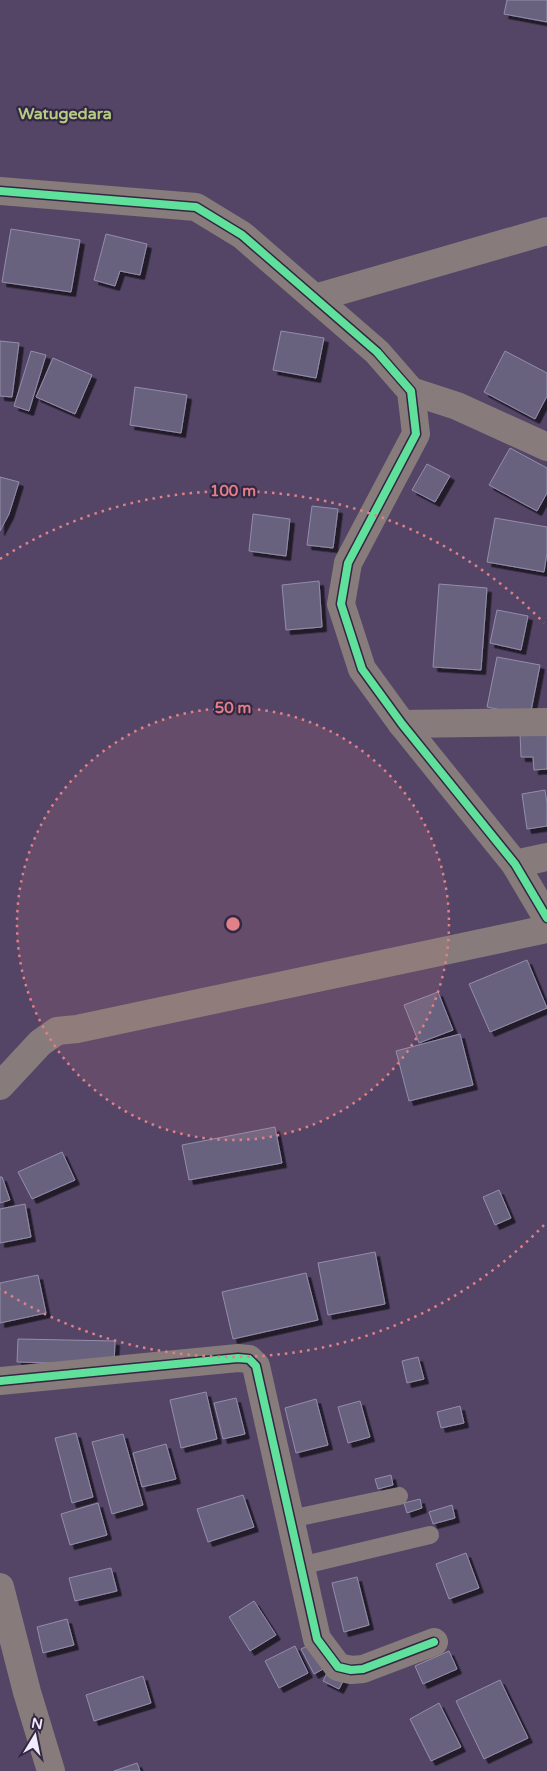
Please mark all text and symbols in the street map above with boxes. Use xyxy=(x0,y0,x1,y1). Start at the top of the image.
district label: Watugedara xyxy=(18,104,112,124)
text: 100 m xyxy=(210,482,256,500)
text: 50 m xyxy=(215,699,251,717)
centre of rings xyxy=(224,915,242,933)
north arrow xyxy=(10,1711,60,1761)
text: N xyxy=(30,1714,44,1733)

